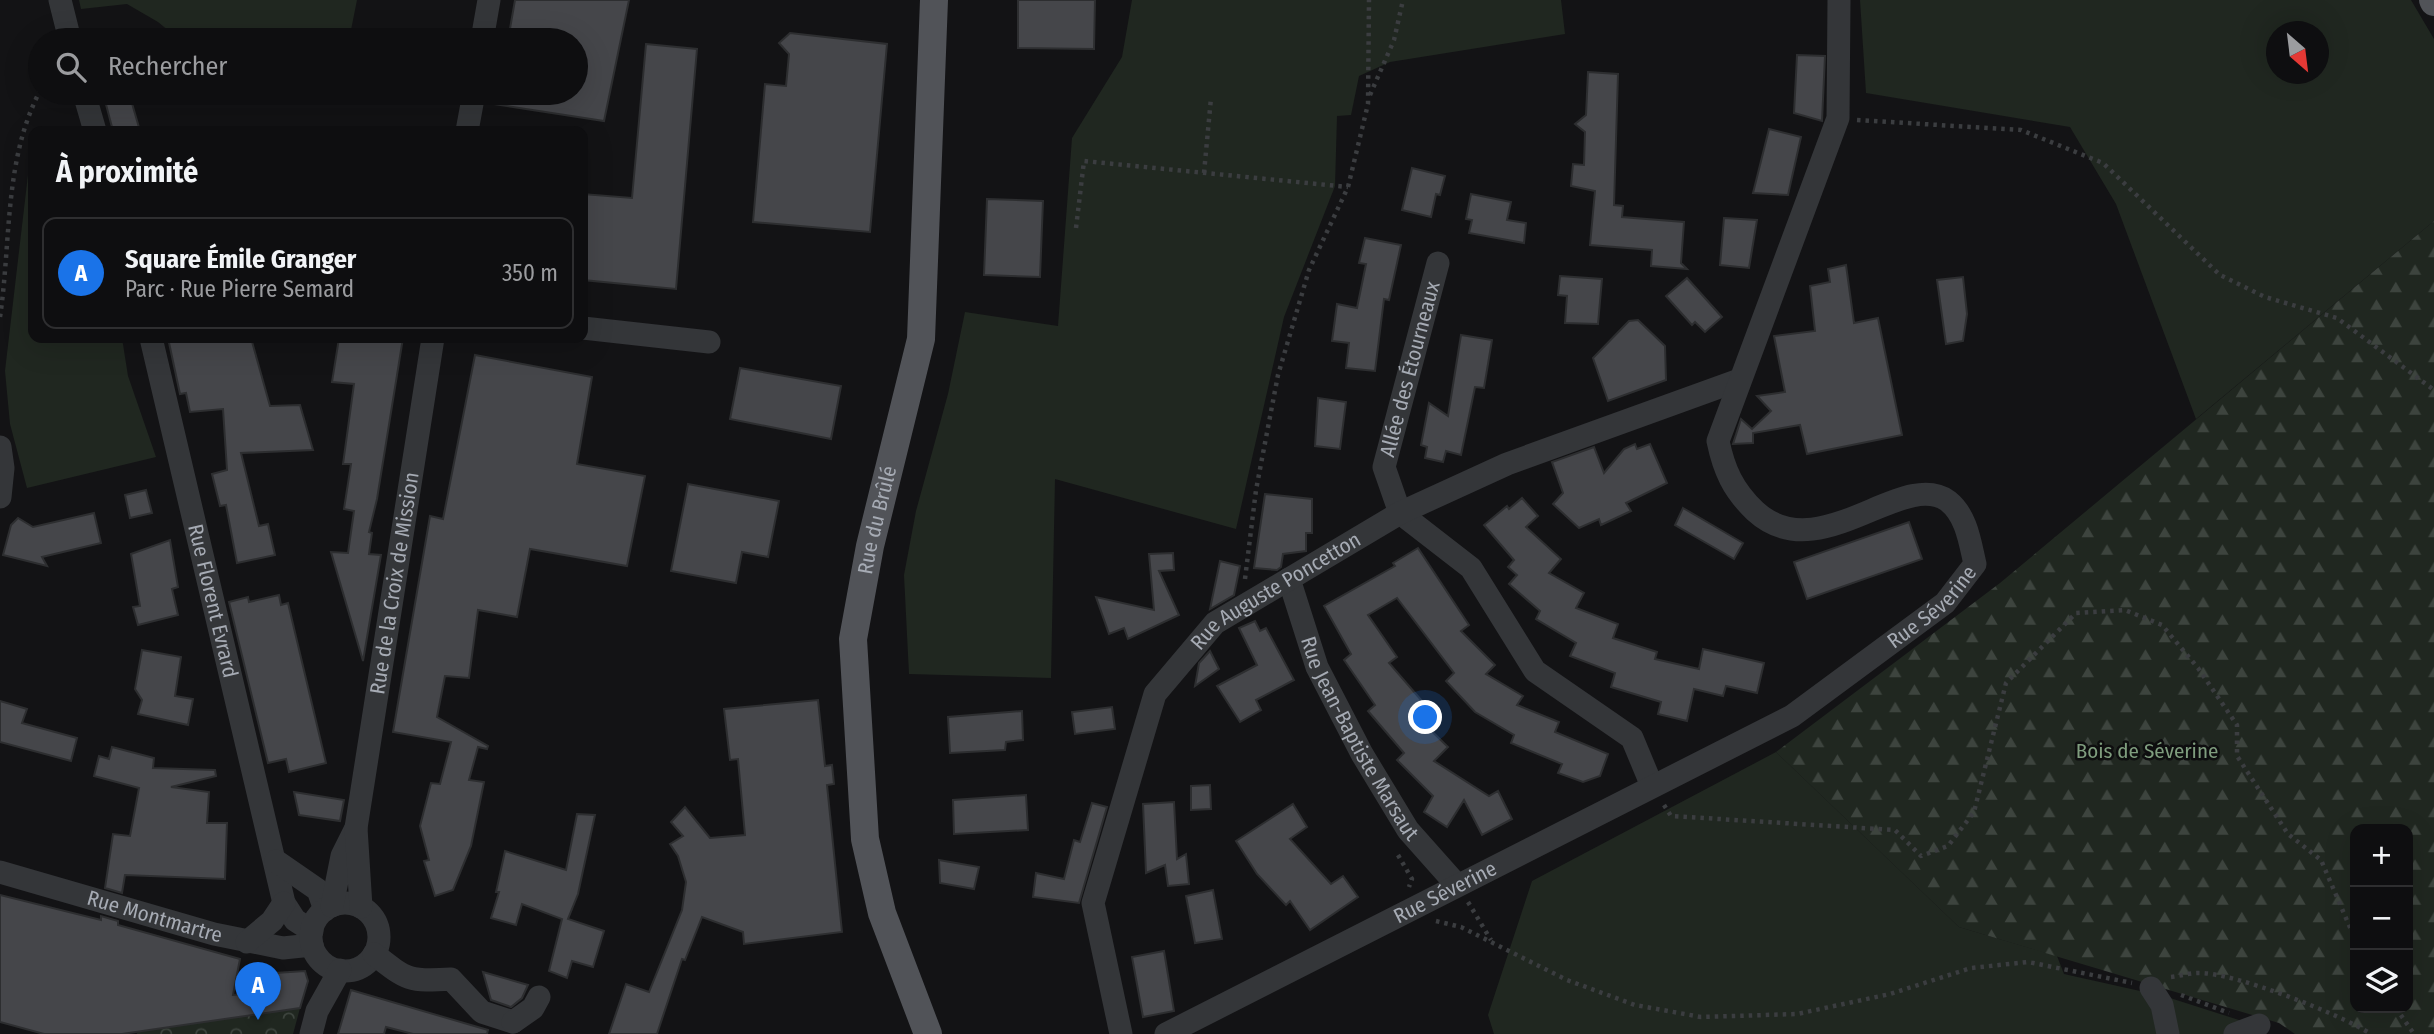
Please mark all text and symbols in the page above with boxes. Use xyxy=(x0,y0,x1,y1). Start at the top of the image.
north arrow xyxy=(2266,21,2329,84)
search box xyxy=(28,28,588,105)
icon: search xyxy=(52,48,90,86)
text: Rechercher xyxy=(108,51,227,82)
text: À proximité xyxy=(56,154,198,190)
text: Square Émile Granger xyxy=(125,244,356,275)
text: A xyxy=(75,259,87,287)
text: 350 m xyxy=(502,259,558,287)
text: Parc · Rue Pierre Semard xyxy=(125,275,354,303)
street label: Allée des Étourneaux xyxy=(1374,278,1446,460)
street label: Rue du Brûlé xyxy=(852,463,902,576)
street label: Rue de la Croix de Mission xyxy=(364,470,425,696)
street label: Rue Florent Evrard xyxy=(182,521,244,680)
street label: Rue Auguste Poncetton xyxy=(1185,526,1365,655)
street label: Rue Séverine xyxy=(1882,560,1982,654)
street label: Rue Jean-Baptiste Marsaut xyxy=(1295,633,1424,846)
your location xyxy=(1408,700,1442,734)
park label: Bois de Séverine xyxy=(2076,738,2218,764)
map controls xyxy=(2350,824,2413,1013)
button: + xyxy=(2350,824,2413,887)
street label: Rue Séverine xyxy=(1389,855,1501,929)
street label: Rue Montmartre xyxy=(84,885,224,948)
button: − xyxy=(2350,887,2413,950)
button: layers xyxy=(2350,950,2413,1013)
pin: A xyxy=(235,962,281,1020)

